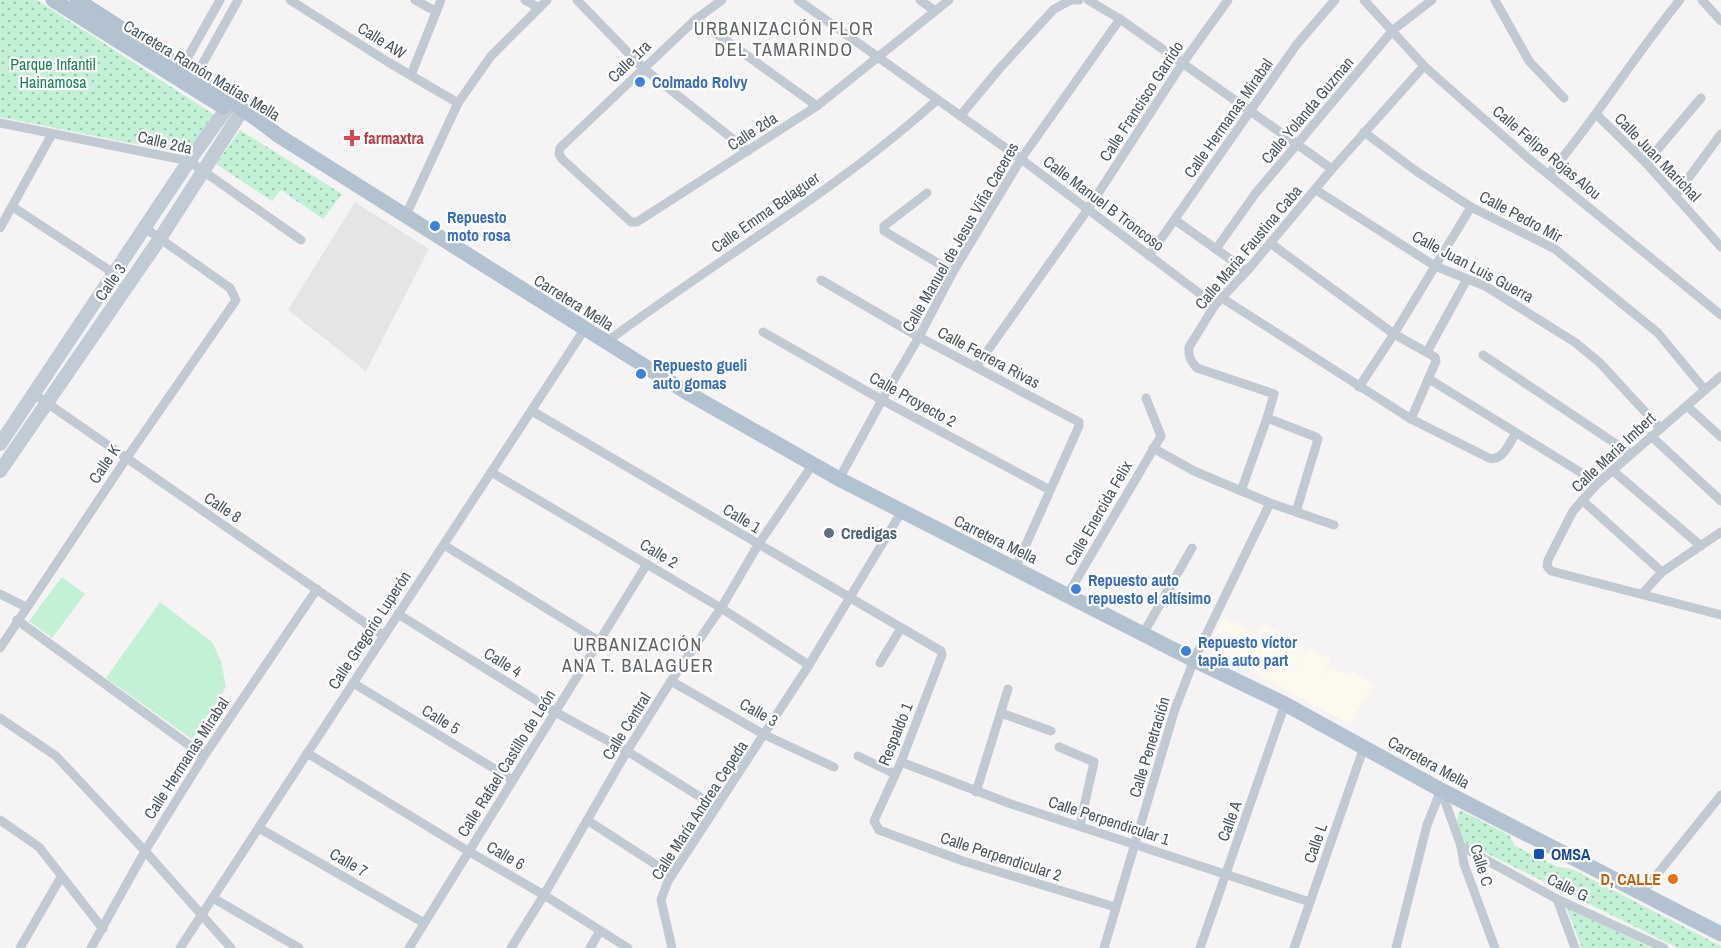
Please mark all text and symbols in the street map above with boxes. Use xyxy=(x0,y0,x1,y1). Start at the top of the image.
street label: Carretera Ramón Matías Mella xyxy=(119,14,285,126)
district label: URBANIZACIÓN FLOR DEL TAMARINDO xyxy=(694,16,874,62)
street label: Calle AW xyxy=(353,17,411,64)
street label: Calle 1ra xyxy=(602,34,656,87)
street label: Calle Francisco Garrido xyxy=(1094,37,1188,165)
street label: Calle Yolanda Guzman xyxy=(1256,52,1358,168)
park label: Parque Infantil Hainamosa xyxy=(10,53,96,93)
street label: Calle Hermanas Mirabal xyxy=(1178,54,1278,182)
place label: Colmado Rolvy xyxy=(652,71,748,93)
marker: Colmado Rolvy xyxy=(633,75,647,89)
street label: Calle Felipe Rojas Alou xyxy=(1488,100,1606,204)
street label: Calle 2da xyxy=(723,106,782,155)
street label: Calle Juan Marichal xyxy=(1610,108,1706,206)
street label: Calle 2da xyxy=(136,125,195,159)
place label: farmaxtra xyxy=(364,127,424,149)
marker: farmaxtra xyxy=(345,131,359,145)
street label: Calle Manuel de Jesus Viña Caceres xyxy=(897,138,1023,336)
street label: Calle Manuel B Troncoso xyxy=(1039,150,1169,256)
street label: Calle Emma Balaguer xyxy=(706,166,824,258)
street label: Calle Maria Faustina Caba xyxy=(1189,180,1307,314)
street label: Calle Pedro Mir xyxy=(1476,185,1567,247)
place label: Repuesto moto rosa xyxy=(447,206,511,246)
marker: Repuesto moto rosa xyxy=(428,219,442,233)
street label: Calle Juan Luis Guerra xyxy=(1408,225,1538,308)
street label: Calle 3 xyxy=(89,259,131,305)
street label: Carretera Mella xyxy=(530,269,619,336)
street label: Calle Ferrera Rivas xyxy=(934,321,1044,393)
place label: Repuesto gueli auto gomas xyxy=(653,354,747,394)
street label: Calle Proyecto 2 xyxy=(866,366,960,432)
marker: Repuesto gueli auto gomas xyxy=(634,367,648,381)
street label: Calle Maria Imbert xyxy=(1566,407,1660,497)
street label: Calle K xyxy=(83,440,125,488)
street label: Calle Enercida Felix xyxy=(1059,456,1137,569)
street label: Calle 8 xyxy=(200,486,246,528)
street label: Calle 1 xyxy=(719,498,766,538)
street label: Carretera Mella xyxy=(951,509,1042,569)
place label: Credigas xyxy=(841,522,897,544)
marker: Credigas xyxy=(822,526,836,540)
street label: Calle 2 xyxy=(636,533,682,573)
street label: Calle Gregorio Luperón xyxy=(322,567,416,693)
place label: Repuesto auto repuesto el altísimo xyxy=(1088,569,1211,609)
marker: Repuesto auto repuesto el altísimo xyxy=(1069,582,1083,596)
place label: Repuesto víctor tapia auto part xyxy=(1198,631,1298,671)
district label: URBANIZACIÓN ANA T. BALAGUER xyxy=(561,632,714,678)
street label: Calle 4 xyxy=(480,642,526,682)
marker: Repuesto víctor tapia auto part xyxy=(1179,644,1193,658)
street label: Calle Rafael Castillo de León xyxy=(452,685,560,841)
street label: Calle Central xyxy=(597,688,655,764)
street label: Calle 3 xyxy=(736,692,782,732)
street label: Calle Hermanas Mirabal xyxy=(138,693,234,823)
street label: Calle Penetración xyxy=(1123,694,1175,800)
street label: Respaldo 1 xyxy=(872,698,918,769)
street label: Calle 5 xyxy=(418,699,464,739)
street label: Carretera Mella xyxy=(1384,730,1474,794)
street label: Calle María Andrea Cepeda xyxy=(646,736,753,884)
street label: Calle Perpendicular 1 xyxy=(1046,790,1173,850)
street label: Calle A xyxy=(1212,797,1247,844)
street label: Calle L xyxy=(1298,819,1332,866)
street label: Calle Perpendicular 2 xyxy=(938,826,1064,886)
street label: Calle 6 xyxy=(483,835,529,875)
street label: Calle C xyxy=(1465,841,1499,889)
street label: Calle 7 xyxy=(326,842,372,882)
place label: OMSA xyxy=(1551,843,1591,865)
marker: OMSA xyxy=(1532,847,1546,861)
street label: Calle G xyxy=(1544,868,1592,906)
place label: D, CALLE xyxy=(1601,868,1661,890)
marker: D, CALLE xyxy=(1666,872,1680,886)

